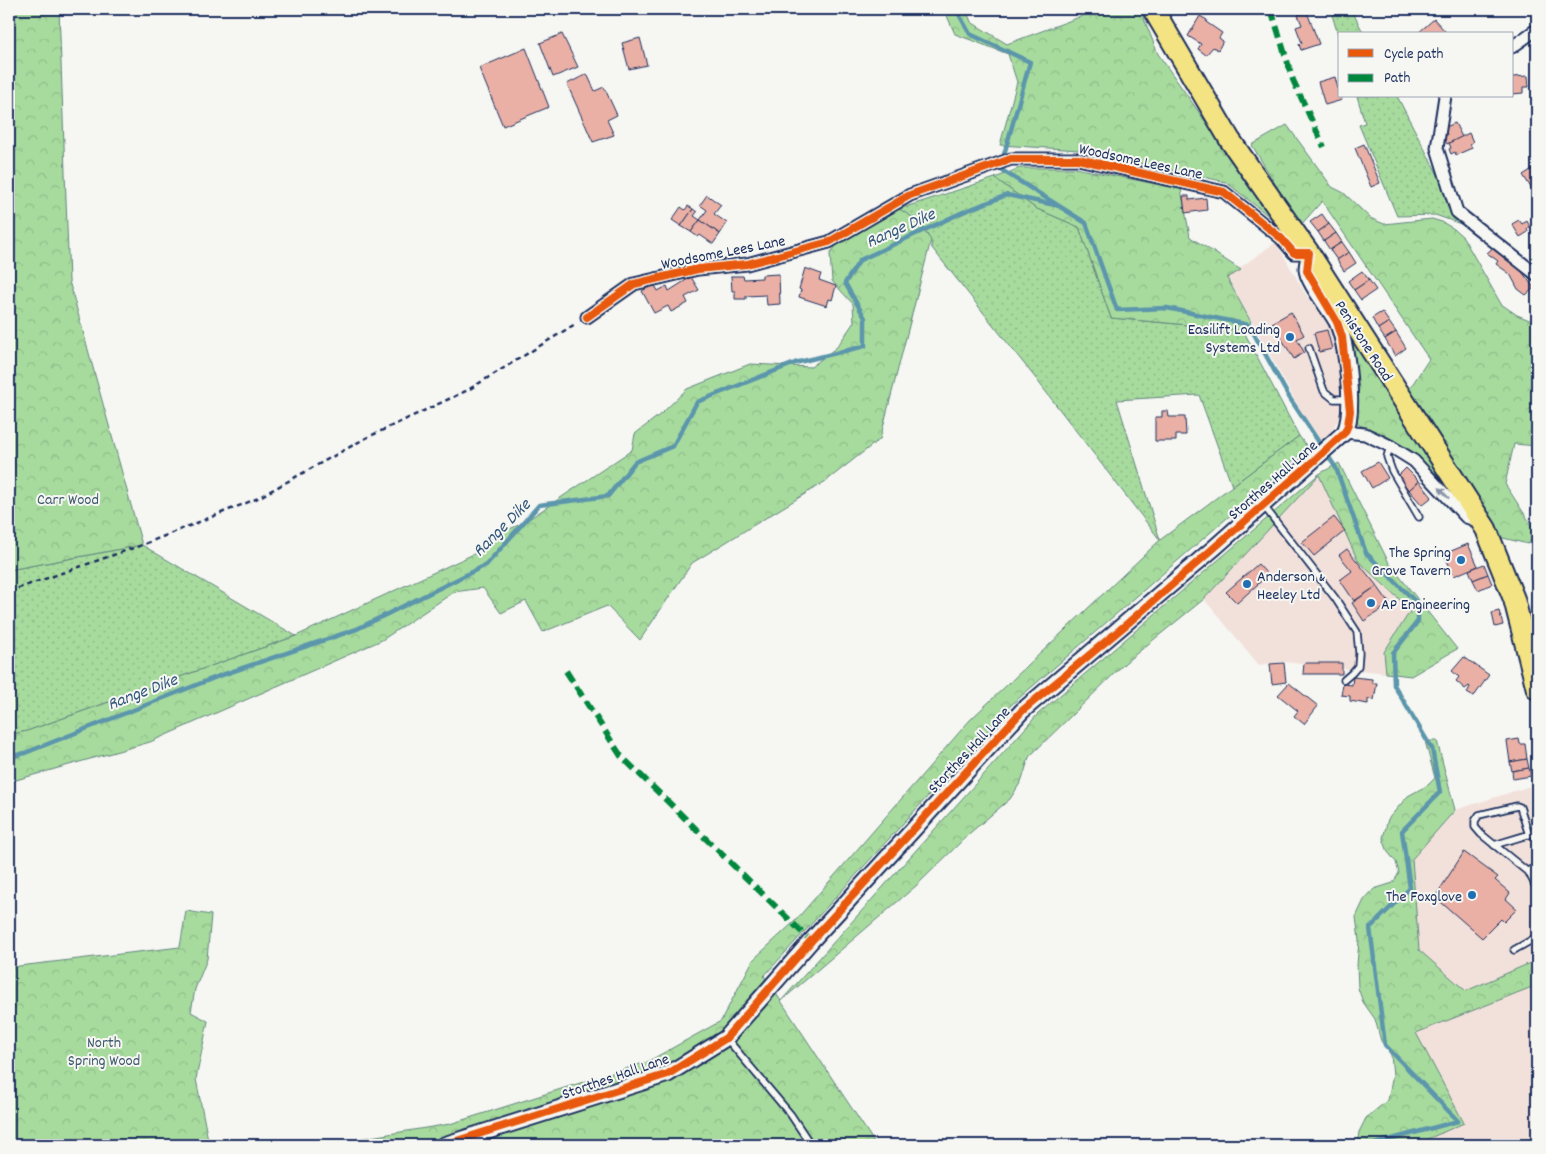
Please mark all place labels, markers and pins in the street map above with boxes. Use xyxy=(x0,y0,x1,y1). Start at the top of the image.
place label: Easilift Loading Systems Ltd xyxy=(1188,319,1280,360)
marker: Easilift Loading Systems Ltd xyxy=(1284,331,1296,343)
place label: The Spring Grove Tavern xyxy=(1372,542,1451,583)
marker: The Spring Grove Tavern xyxy=(1455,554,1467,566)
place label: Anderson & Heeley Ltd xyxy=(1257,566,1326,607)
marker: Anderson & Heeley Ltd xyxy=(1241,578,1253,590)
place label: AP Engineering xyxy=(1381,594,1470,617)
marker: AP Engineering xyxy=(1365,597,1377,609)
place label: The Foxglove xyxy=(1386,886,1462,909)
marker: The Foxglove xyxy=(1466,889,1478,901)

